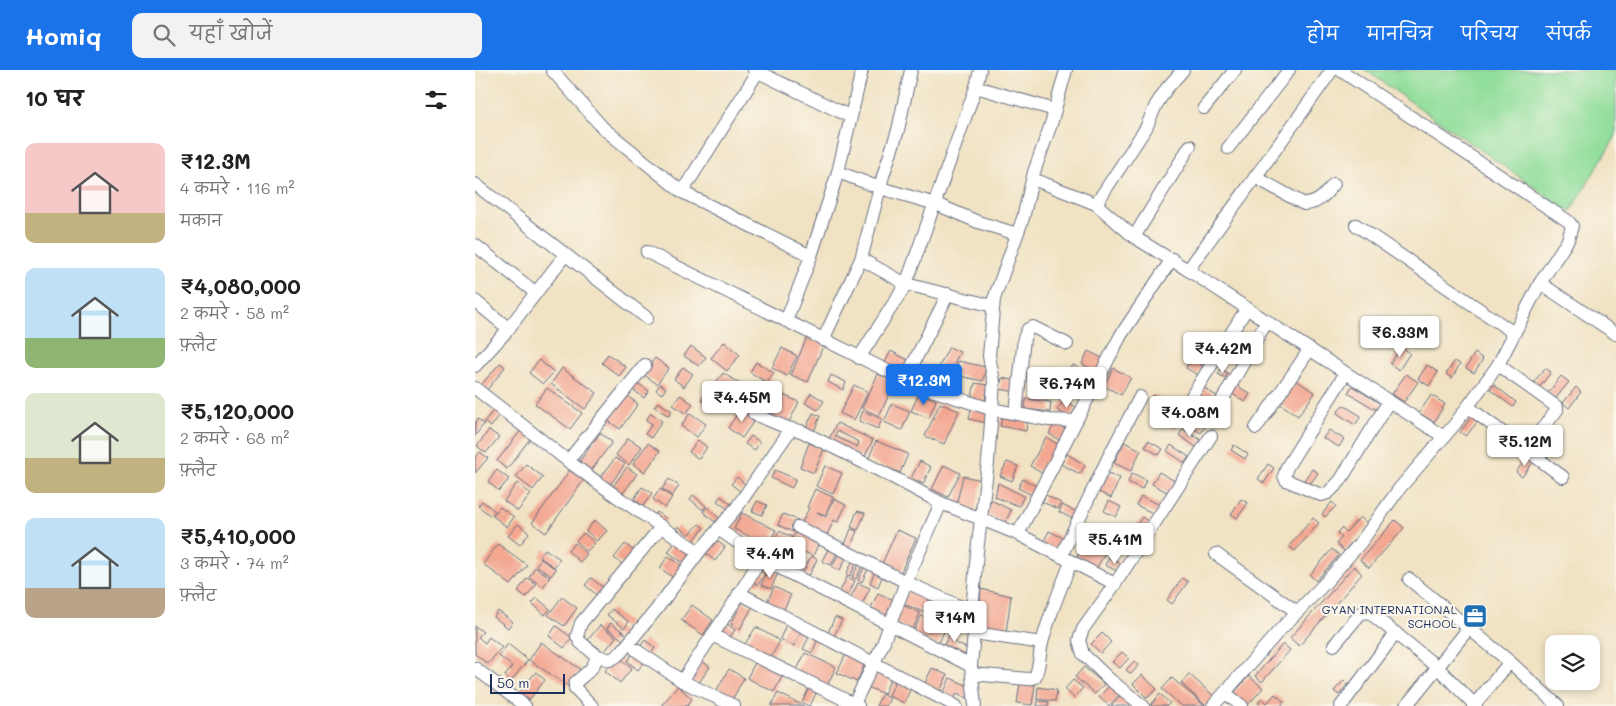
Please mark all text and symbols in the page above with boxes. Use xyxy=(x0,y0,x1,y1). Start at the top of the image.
search box xyxy=(132,13,482,58)
text: Homiq xyxy=(25,20,102,51)
text: यहाँ खोजें xyxy=(190,20,272,45)
icon: search xyxy=(150,21,178,49)
text: होम xyxy=(1307,21,1339,45)
text: मानचित्र xyxy=(1367,21,1433,45)
text: परिचय xyxy=(1461,21,1518,45)
text: संपर्क xyxy=(1546,21,1591,45)
text: 10 घर xyxy=(25,84,83,111)
icon: filters xyxy=(422,86,450,114)
text: ₹12.3M xyxy=(180,147,251,174)
icon: home xyxy=(65,163,125,223)
text: 4 कमरे · 116 m² xyxy=(180,177,295,198)
text: मकान xyxy=(180,209,222,230)
text: ₹4,080,000 xyxy=(180,272,301,299)
icon: home xyxy=(65,288,125,348)
text: 2 कमरे · 58 m² xyxy=(180,302,289,323)
pin: ₹6.33M xyxy=(1359,316,1441,358)
text: ₹6.33M xyxy=(1371,321,1429,342)
pin: ₹4.42M xyxy=(1182,332,1264,374)
text: फ़्लैट xyxy=(180,334,216,355)
text: ₹4.42M xyxy=(1194,337,1252,358)
pin: ₹12.3M xyxy=(883,364,965,406)
pin: ₹6.74M xyxy=(1026,366,1108,409)
text: ₹12.3M xyxy=(897,369,951,390)
text: ₹6.74M xyxy=(1038,372,1096,393)
pin: ₹4.45M xyxy=(701,380,783,423)
text: ₹4.45M xyxy=(713,386,771,407)
pin: ₹4.08M xyxy=(1149,396,1231,438)
text: ₹5,120,000 xyxy=(180,397,294,424)
text: ₹4.08M xyxy=(1161,401,1219,422)
icon: home xyxy=(65,413,125,473)
pin: ₹5.12M xyxy=(1484,424,1566,467)
text: 2 कमरे · 68 m² xyxy=(180,427,289,448)
text: ₹5.12M xyxy=(1498,430,1552,451)
text: फ़्लैट xyxy=(180,459,216,480)
text: ₹5,410,000 xyxy=(180,522,296,549)
pin: ₹5.41M xyxy=(1074,522,1156,565)
text: ₹5.41M xyxy=(1087,528,1143,549)
pin: ₹4.4M xyxy=(735,536,805,579)
icon: home xyxy=(65,538,125,598)
text: ₹4.4M xyxy=(746,542,794,563)
text: 3 कमरे · 74 m² xyxy=(180,552,289,573)
text: फ़्लैट xyxy=(180,584,216,605)
pin: ₹14M xyxy=(925,600,985,643)
place label: GYAN INTERNATIONAL SCHOOL xyxy=(1322,601,1458,631)
office icon: GYAN INTERNATIONAL SCHOOL xyxy=(1462,603,1488,629)
text: ₹14M xyxy=(935,606,975,627)
map controls xyxy=(1545,635,1600,690)
button: layers xyxy=(1545,635,1600,690)
scale bar xyxy=(490,671,565,694)
text: 50 m xyxy=(497,673,529,692)

